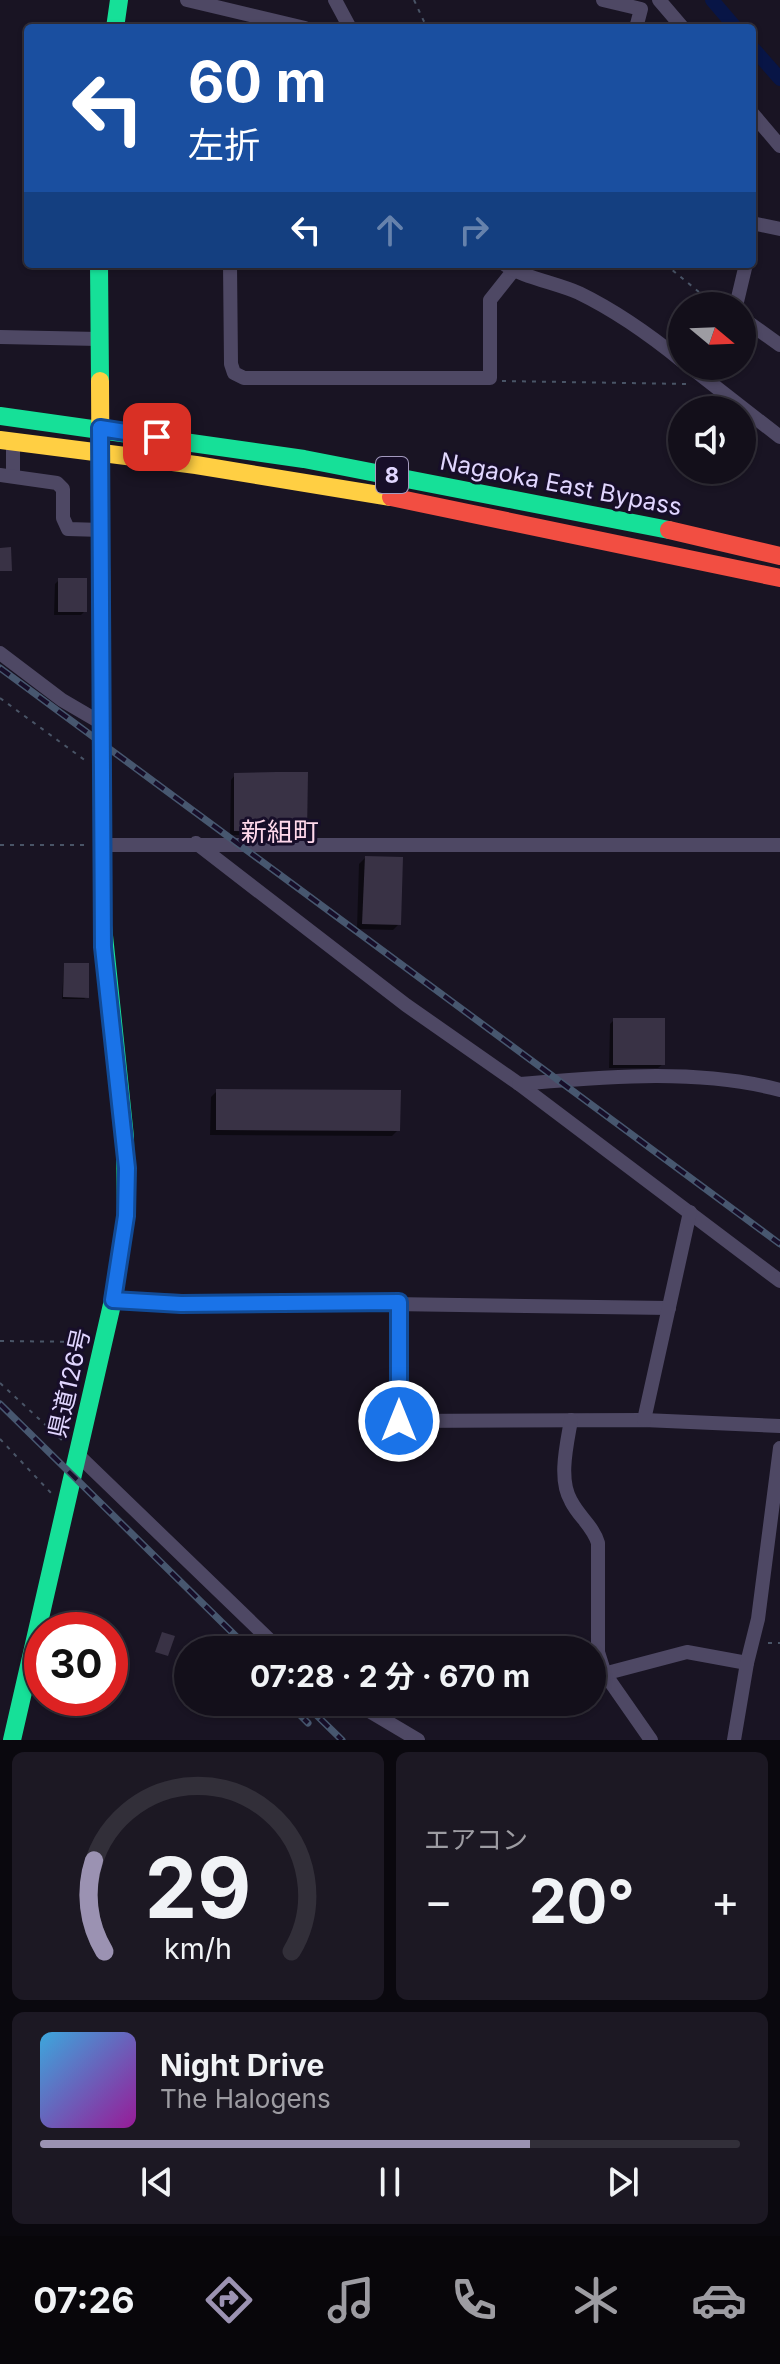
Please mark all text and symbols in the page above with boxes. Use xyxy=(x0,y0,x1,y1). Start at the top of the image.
text: 60 m xyxy=(188,48,327,116)
icon: left xyxy=(56,56,160,160)
text: 左折 xyxy=(188,123,260,167)
icon: left xyxy=(284,208,328,252)
icon: ahead xyxy=(368,208,412,252)
icon: right xyxy=(452,208,496,252)
north arrow xyxy=(668,292,756,380)
map controls xyxy=(668,292,756,484)
button: sound xyxy=(668,396,756,484)
pin xyxy=(123,403,191,471)
icon: arrive xyxy=(135,415,179,459)
street label: Nagaoka East Bypass xyxy=(438,446,684,522)
road number: 8 xyxy=(376,457,408,493)
district label: 新組町 xyxy=(241,816,319,847)
street label: 県道126号 xyxy=(42,1326,96,1440)
position arrow xyxy=(357,1379,441,1463)
speed limit sign: 30 xyxy=(24,1612,128,1716)
text: 07:28 · 2 分 · 670 m xyxy=(250,1658,530,1694)
text: エアコン xyxy=(424,1824,528,1855)
text: 29 xyxy=(145,1837,251,1938)
text: 20° xyxy=(529,1865,635,1937)
text: − xyxy=(424,1874,453,1928)
text: + xyxy=(711,1874,740,1928)
text: km/h xyxy=(164,1931,232,1966)
text: Night Drive xyxy=(160,2047,324,2083)
text: The Halogens xyxy=(160,2083,331,2114)
icon: previous xyxy=(135,2160,179,2204)
icon: pause xyxy=(368,2160,412,2204)
icon: next xyxy=(601,2160,645,2204)
icon: directions xyxy=(201,2272,257,2328)
icon: music xyxy=(323,2272,379,2328)
icon: phone xyxy=(446,2272,502,2328)
icon: climate xyxy=(568,2272,624,2328)
icon: car xyxy=(691,2272,747,2328)
text: 07:26 xyxy=(33,2278,135,2322)

